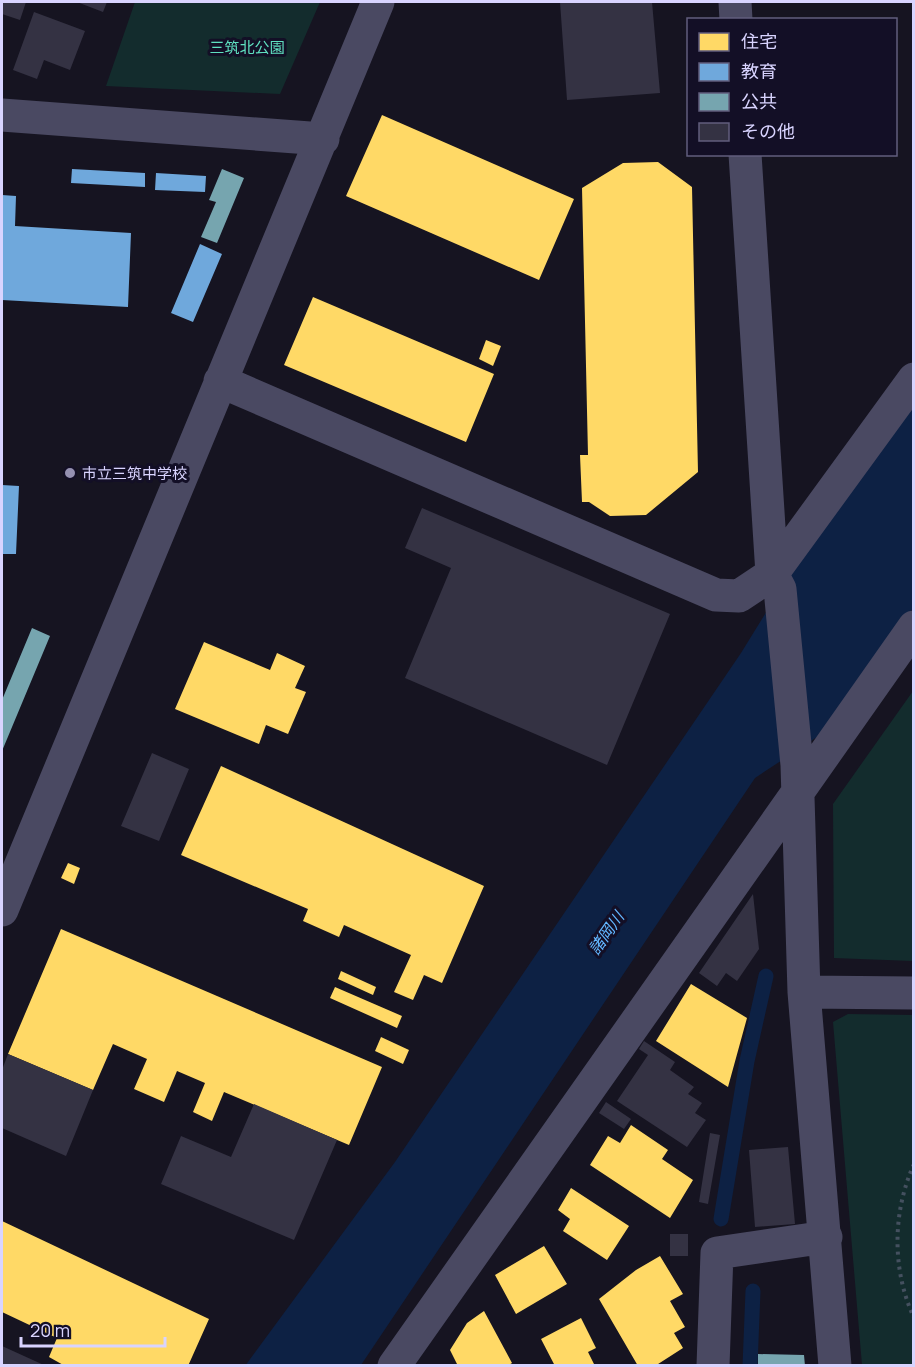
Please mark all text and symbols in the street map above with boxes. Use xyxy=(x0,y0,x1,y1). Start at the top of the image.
legend xyxy=(687,18,897,156)
text: 住宅 xyxy=(741,29,777,53)
park label: 三筑北公園 xyxy=(209,37,285,58)
text: 教育 xyxy=(741,59,777,83)
text: 公共 xyxy=(741,89,777,113)
text: その他 xyxy=(741,119,795,143)
place label: 市立三筑中学校 xyxy=(82,463,187,484)
marker: 市立三筑中学校 xyxy=(63,466,77,480)
water label: 諸岡川 xyxy=(583,905,630,959)
scale bar xyxy=(21,1310,165,1348)
text: 20 m xyxy=(30,1318,70,1342)

